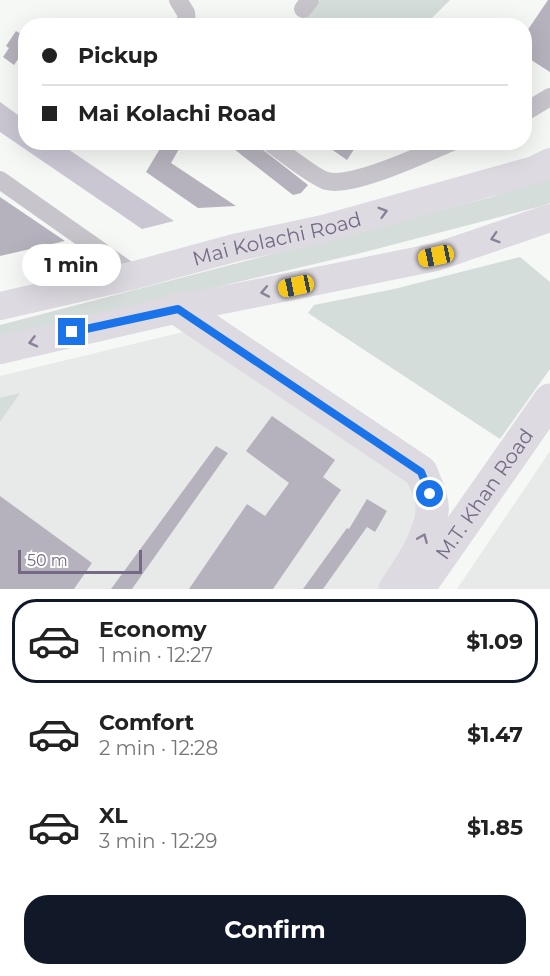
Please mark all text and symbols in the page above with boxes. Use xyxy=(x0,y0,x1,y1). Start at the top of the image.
text: Pickup xyxy=(78,42,158,69)
text: Mai Kolachi Road xyxy=(78,100,276,127)
street label: Mai Kolachi Road xyxy=(190,207,364,271)
one-way arrow xyxy=(377,207,388,219)
one-way arrow xyxy=(490,231,501,243)
car xyxy=(417,243,455,269)
callout: 1 min xyxy=(22,245,122,287)
text: 1 min xyxy=(44,253,99,277)
car xyxy=(277,273,315,299)
one-way arrow xyxy=(260,285,270,298)
route end xyxy=(58,318,85,345)
one-way arrow xyxy=(28,334,38,347)
street label: M.T. Khan Road xyxy=(431,424,538,564)
route start xyxy=(416,480,443,507)
one-way arrow xyxy=(416,534,428,545)
scale bar xyxy=(18,547,142,574)
text: 50 m xyxy=(27,551,68,570)
icon: car xyxy=(27,614,81,668)
text: Economy xyxy=(99,616,207,643)
text: $1.09 xyxy=(466,628,523,655)
text: 1 min · 12:27 xyxy=(99,643,213,667)
icon: car xyxy=(27,707,81,761)
text: Comfort xyxy=(99,709,194,736)
text: $1.47 xyxy=(467,721,523,748)
text: 2 min · 12:28 xyxy=(99,736,218,760)
icon: car xyxy=(27,800,81,854)
text: XL xyxy=(99,802,128,829)
text: $1.85 xyxy=(467,814,523,841)
text: 3 min · 12:29 xyxy=(99,829,218,853)
button: Confirm xyxy=(24,895,526,964)

